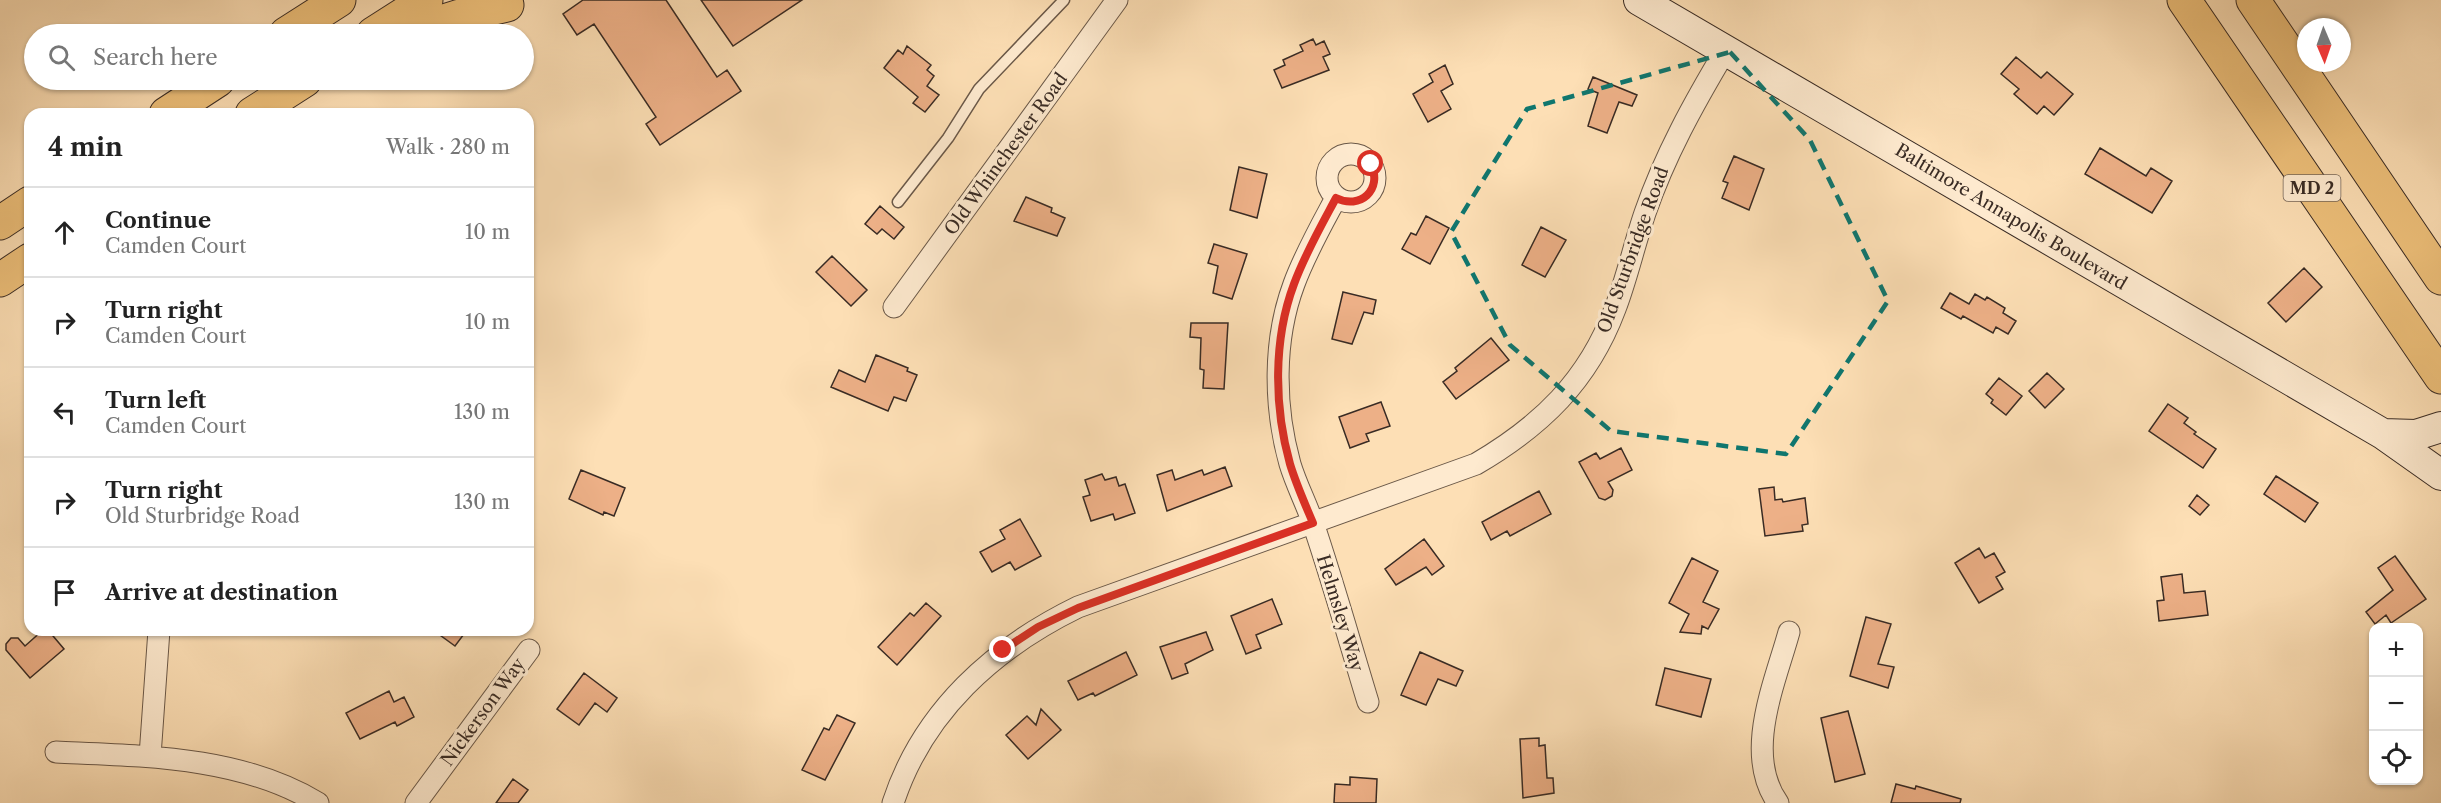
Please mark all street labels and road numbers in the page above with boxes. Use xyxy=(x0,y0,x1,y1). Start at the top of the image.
street label: Old Whinchester Road xyxy=(940,69,1072,239)
street label: Baltimore Annapolis Boulevard xyxy=(1891,139,2131,295)
street label: Old Sturbridge Road xyxy=(1593,164,1673,336)
road number: MD 2 xyxy=(2284,175,2340,201)
street label: Helmsley Way xyxy=(1312,552,1368,675)
street label: Nickerson Way xyxy=(436,653,530,770)

